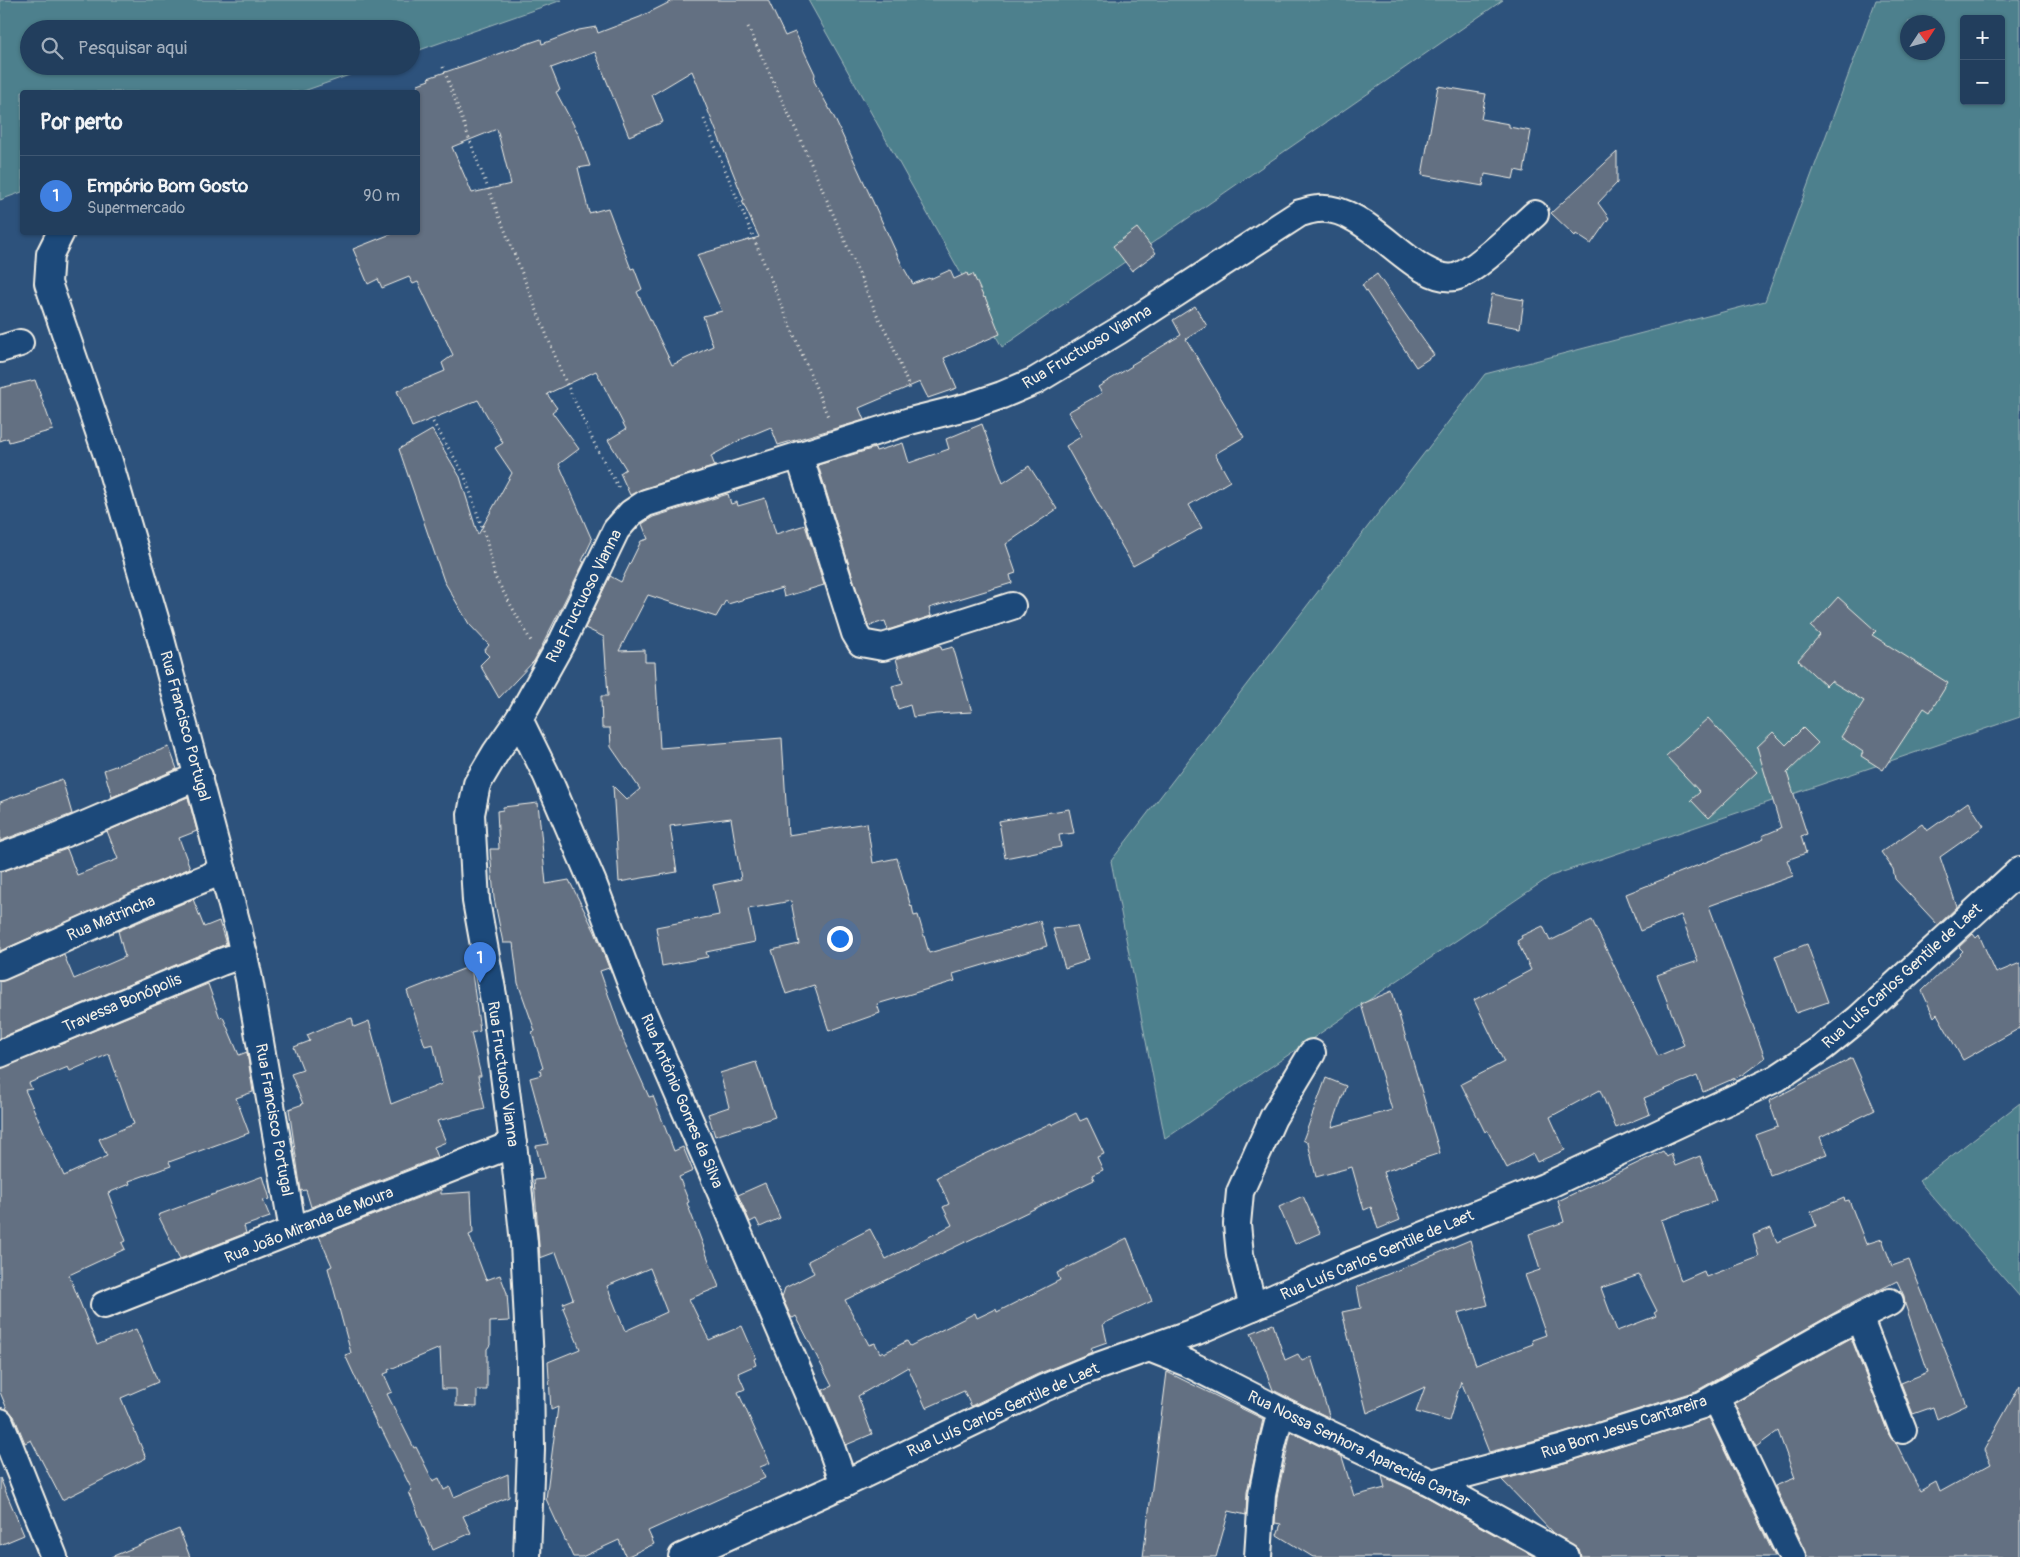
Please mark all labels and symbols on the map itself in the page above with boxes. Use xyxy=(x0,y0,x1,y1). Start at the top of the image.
north arrow xyxy=(1900,15,1945,60)
street label: Rua Fructuoso Vianna xyxy=(1019,301,1155,393)
street label: Rua Fructuoso Vianna xyxy=(542,526,626,666)
street label: Rua Francisco Portugal xyxy=(155,649,215,803)
street label: Rua Matrincha xyxy=(64,890,158,946)
street label: Rua Luís Carlos Gentile de Laet xyxy=(1818,899,1986,1053)
your location xyxy=(827,926,853,952)
pin: 1 xyxy=(464,942,496,983)
street label: Travessa Bonópolis xyxy=(60,969,184,1037)
street label: Rua Fructuoso Vianna xyxy=(483,1000,523,1148)
street label: Rua Antônio Gomes da Silva xyxy=(636,1011,728,1191)
street label: Rua Francisco Portugal xyxy=(251,1042,297,1198)
street label: Rua João Miranda de Moura xyxy=(222,1182,396,1268)
street label: Rua Luís Carlos Gentile de Laet xyxy=(1277,1205,1477,1305)
street label: Rua Luís Carlos Gentile de Laet xyxy=(904,1358,1103,1461)
street label: Rua Nossa Senhora Aparecida Cantar xyxy=(1244,1386,1474,1512)
street label: Rua Bom Jesus Cantareira xyxy=(1539,1391,1709,1463)

